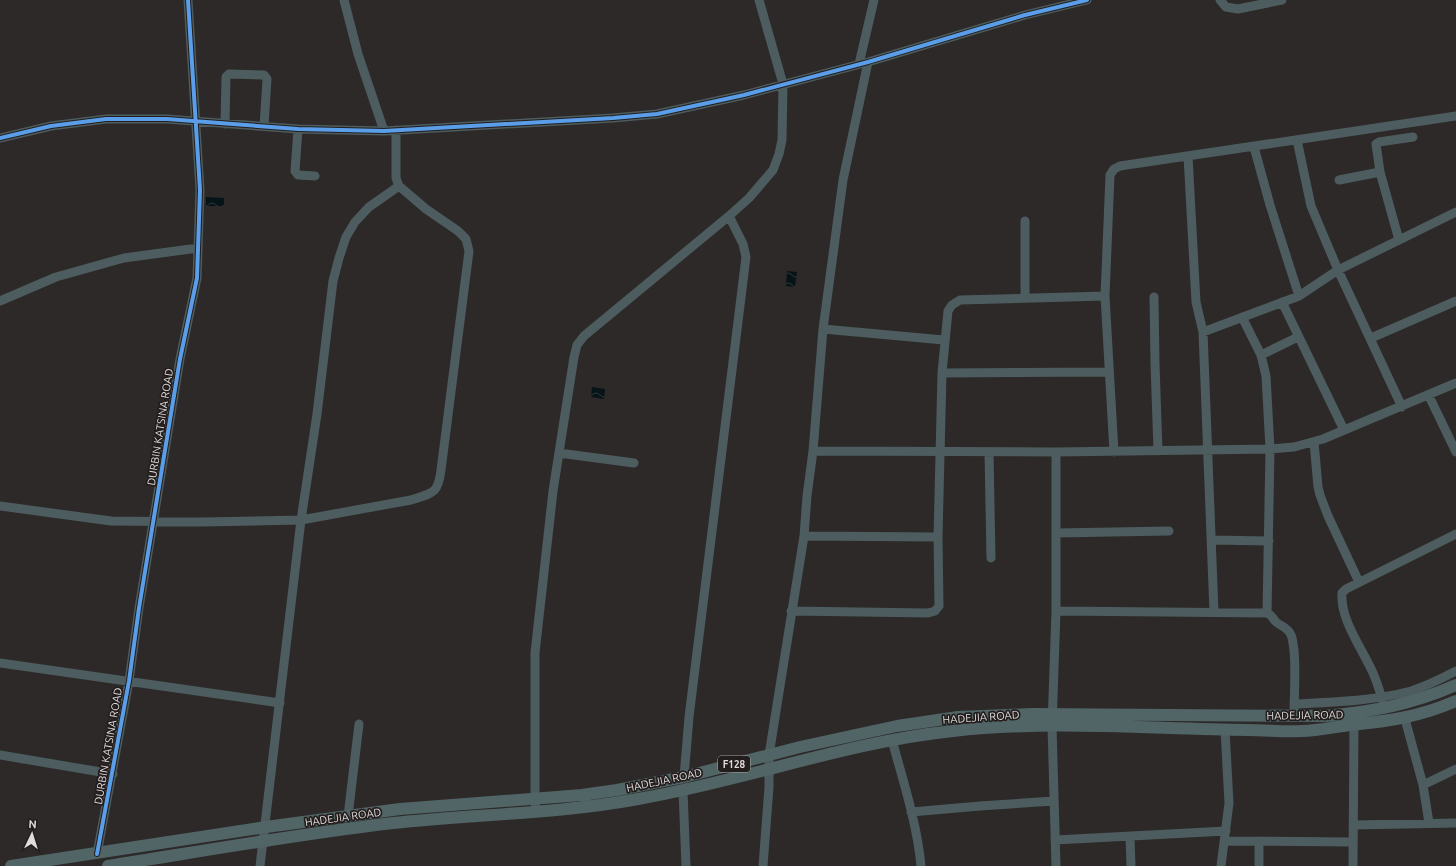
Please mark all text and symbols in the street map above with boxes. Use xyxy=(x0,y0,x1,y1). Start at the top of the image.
street label: DURBIN KATSINA ROAD xyxy=(145,367,175,486)
street label: DURBIN KATSINA ROAD xyxy=(92,686,124,805)
street label: HADEJIA ROAD xyxy=(942,708,1020,726)
street label: HADEJIA ROAD xyxy=(1266,708,1344,722)
road number: F128 xyxy=(718,756,750,772)
street label: HADEJIA ROAD xyxy=(625,766,703,794)
street label: HADEJIA ROAD xyxy=(304,806,382,828)
north arrow xyxy=(12,814,52,854)
text: N xyxy=(28,818,37,830)

